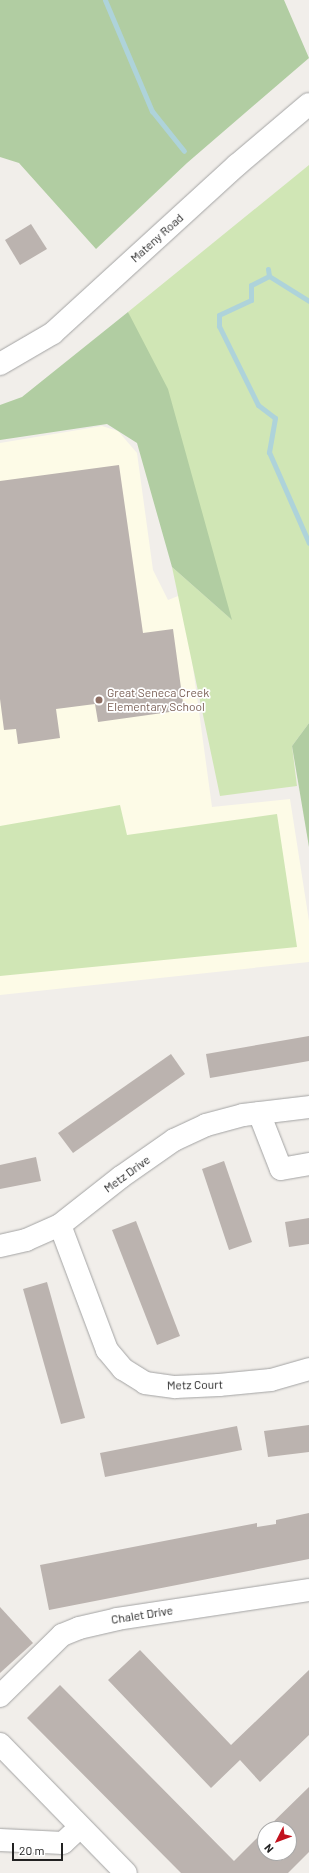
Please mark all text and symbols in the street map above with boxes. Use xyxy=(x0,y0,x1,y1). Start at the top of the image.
street label: Mateny Road xyxy=(128,211,186,265)
place label: Great Seneca Creek Elementary School xyxy=(107,686,209,714)
marker: Great Seneca Creek Elementary School xyxy=(94,695,104,705)
street label: Metz Drive xyxy=(101,1152,153,1196)
street label: Metz Court xyxy=(167,1377,223,1393)
street label: Chalet Drive xyxy=(110,1603,174,1627)
north arrow xyxy=(257,1821,297,1861)
scale bar xyxy=(14,1835,65,1861)
text: N xyxy=(261,1842,276,1856)
text: 20 m xyxy=(19,1843,45,1857)

